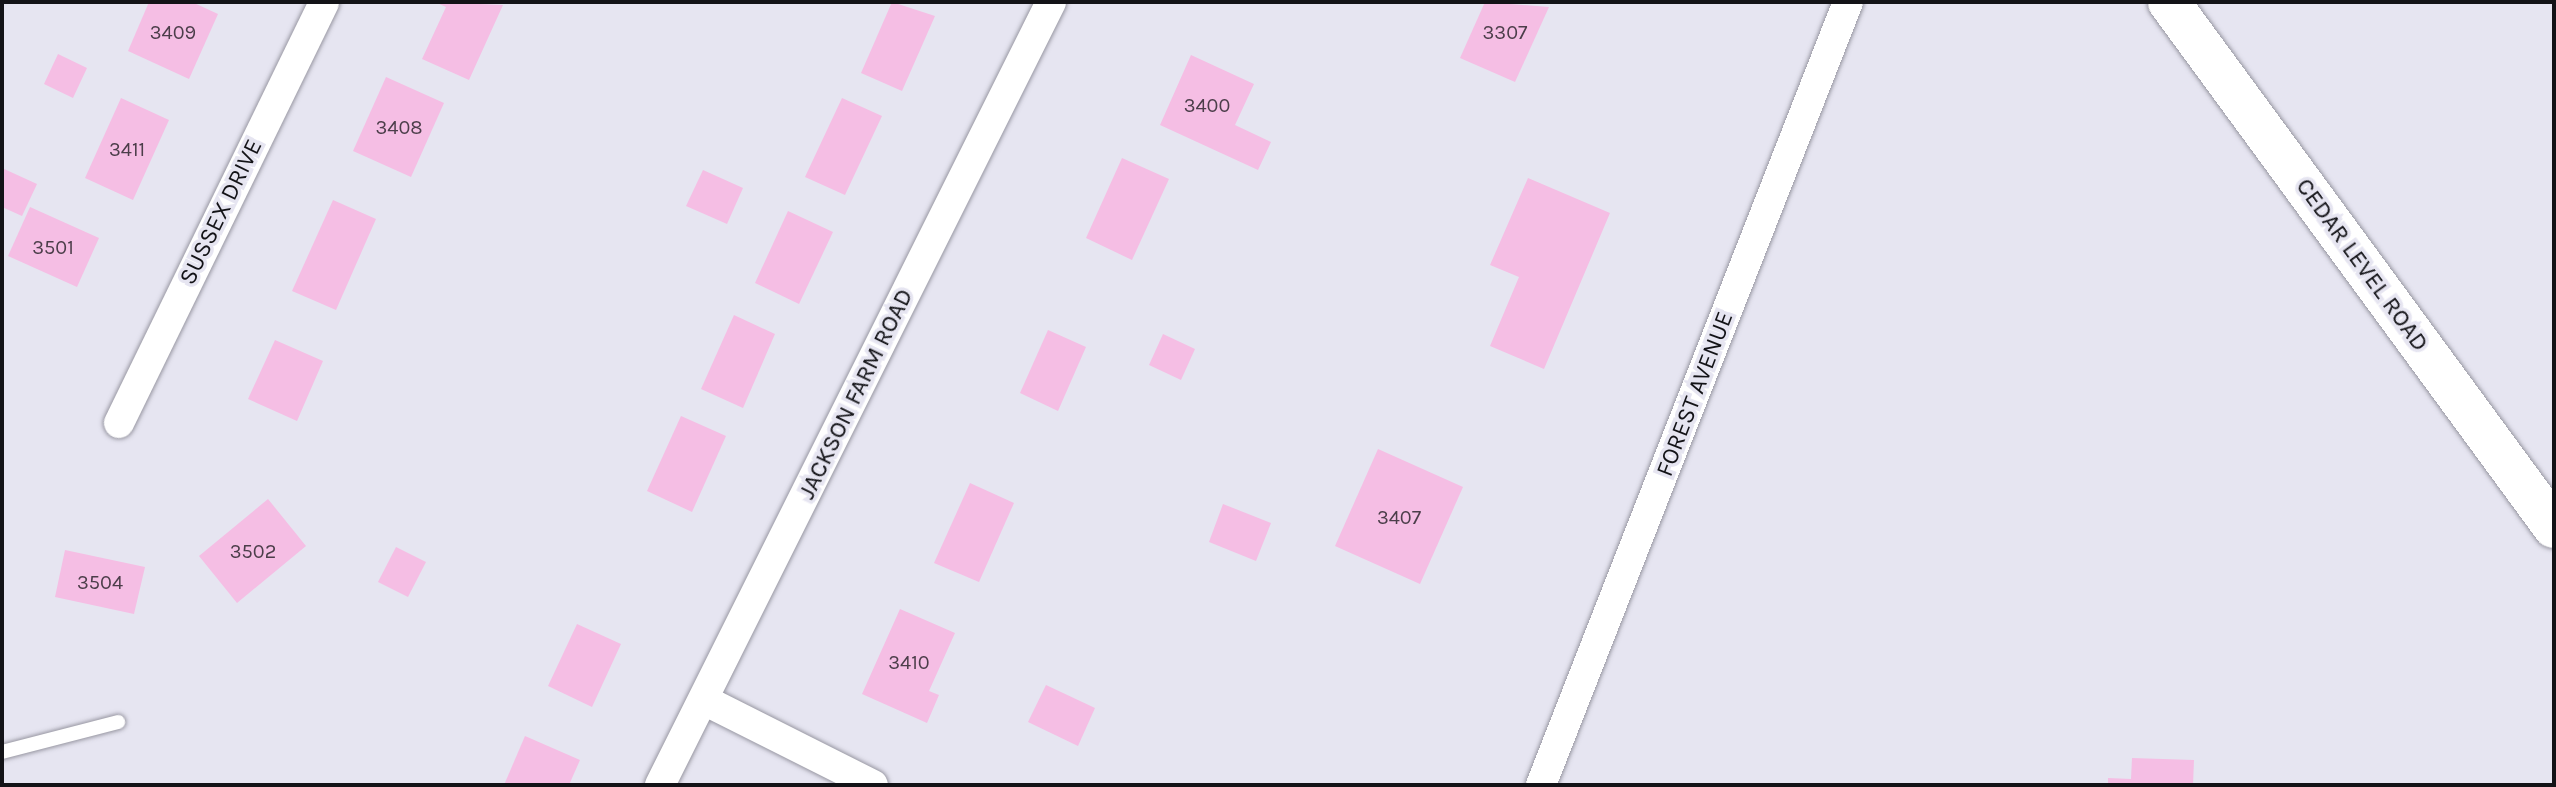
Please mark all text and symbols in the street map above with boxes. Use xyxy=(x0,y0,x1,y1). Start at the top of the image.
house number: 3409 xyxy=(150,20,196,44)
house number: 3307 xyxy=(1483,20,1527,44)
house number: 3400 xyxy=(1184,93,1230,117)
house number: 3408 xyxy=(375,115,423,139)
street label: SUSSEX DRIVE xyxy=(173,135,269,289)
house number: 3411 xyxy=(109,137,145,161)
street label: CEDAR LEVEL ROAD xyxy=(2290,173,2434,357)
house number: 3501 xyxy=(32,235,74,259)
street label: JACKSON FARM ROAD xyxy=(793,284,919,504)
street label: FOREST AVENUE xyxy=(1650,308,1740,480)
house number: 3407 xyxy=(1377,505,1421,529)
house number: 3502 xyxy=(230,539,276,563)
house number: 3504 xyxy=(77,570,123,594)
house number: 3410 xyxy=(888,650,930,674)

